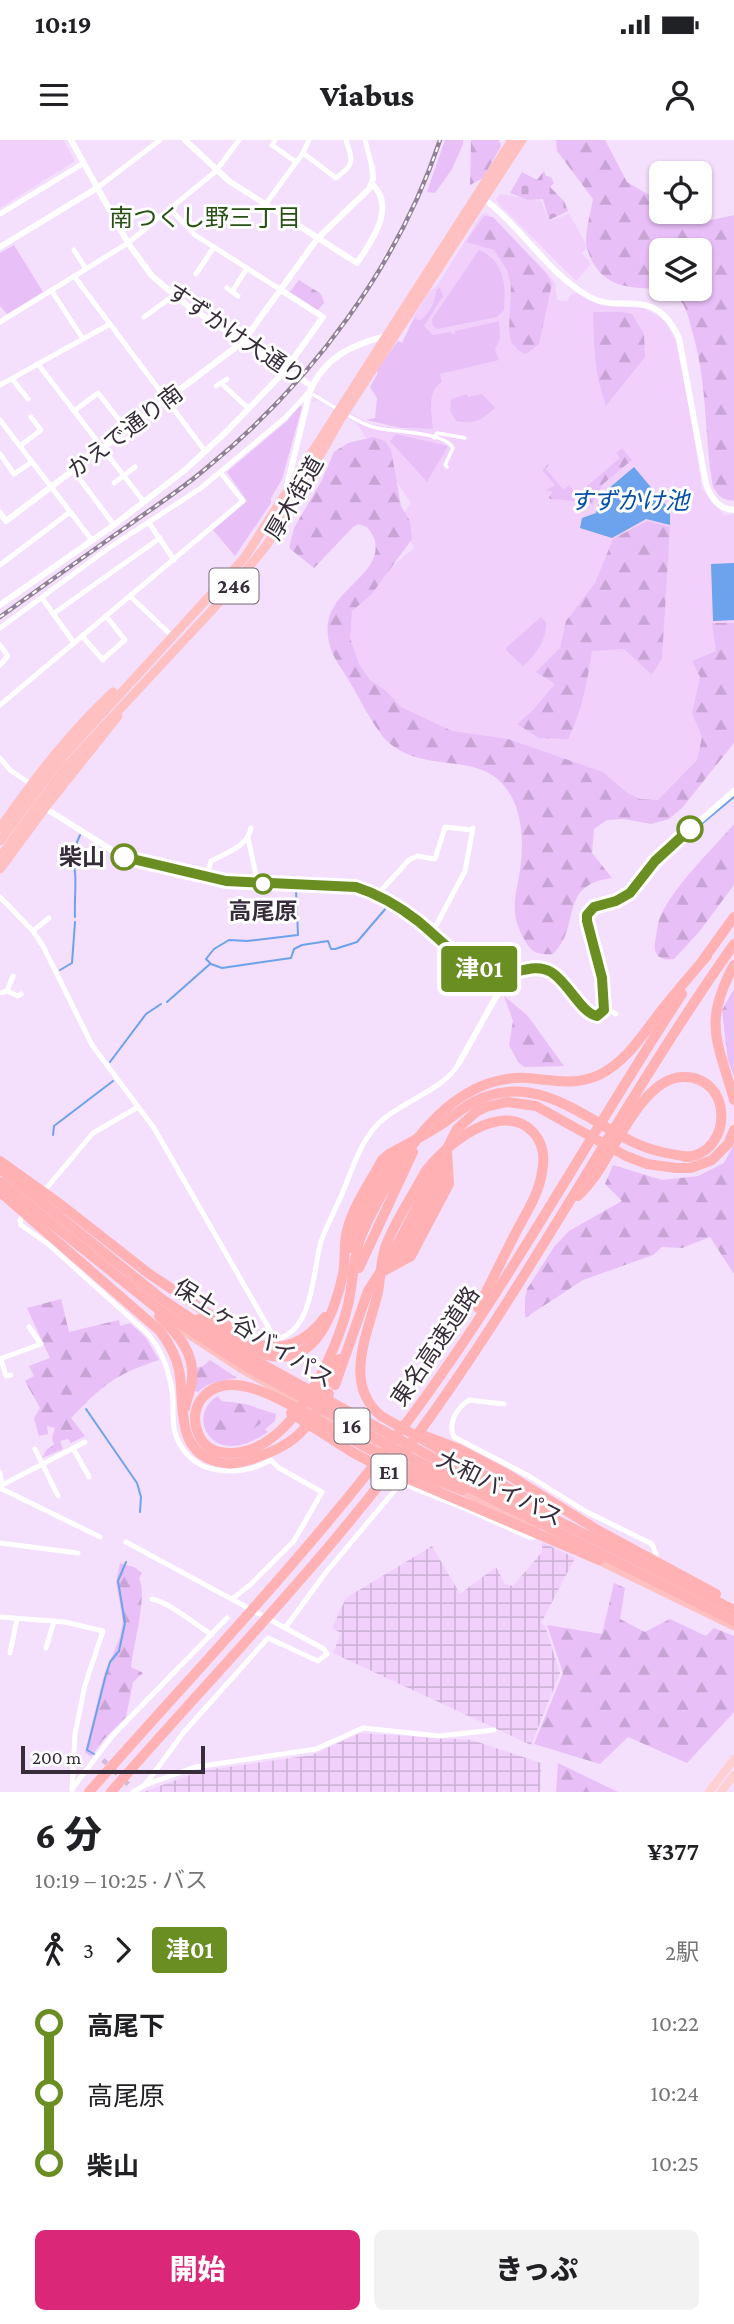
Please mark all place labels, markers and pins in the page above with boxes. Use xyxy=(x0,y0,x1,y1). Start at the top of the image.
unlabelled marker xyxy=(677,816,703,842)
place label: 柴山 xyxy=(59,844,105,870)
marker: 柴山 xyxy=(111,844,137,870)
marker: 高尾原 xyxy=(253,874,273,894)
place label: 高尾原 xyxy=(229,898,298,924)

